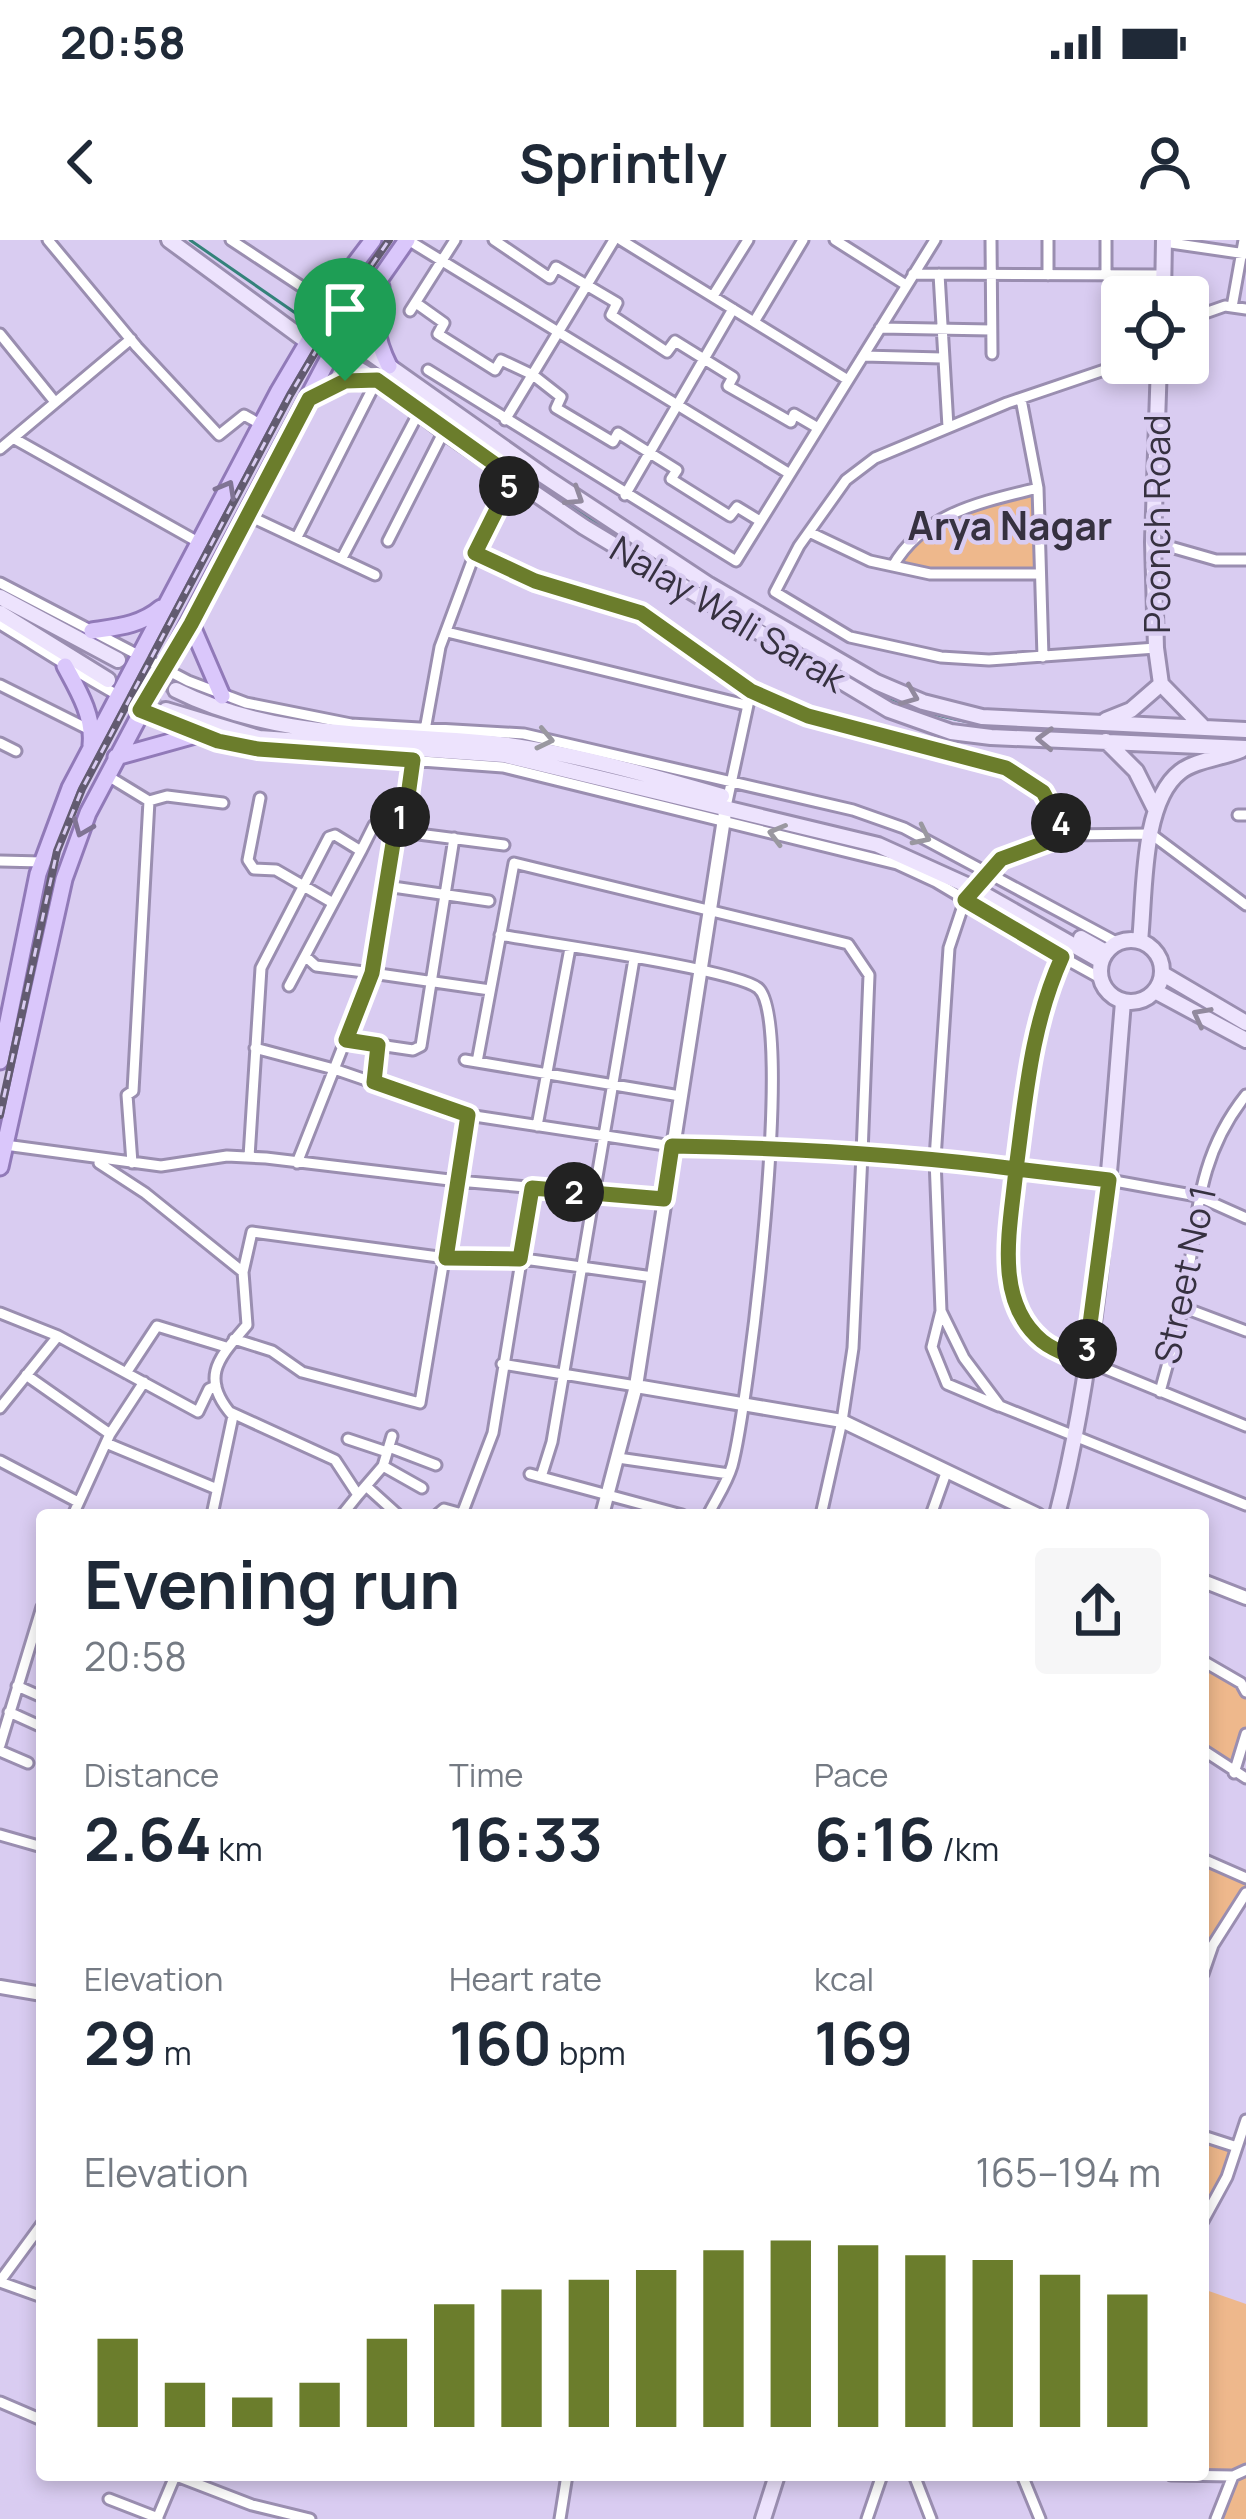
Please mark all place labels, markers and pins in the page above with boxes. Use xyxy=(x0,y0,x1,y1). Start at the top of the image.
pin xyxy=(294,258,396,381)
pin: 5 xyxy=(479,456,539,516)
pin: 1 xyxy=(370,787,430,847)
pin: 4 xyxy=(1031,793,1091,853)
pin: 2 xyxy=(544,1162,604,1222)
pin: 3 xyxy=(1057,1319,1117,1379)

